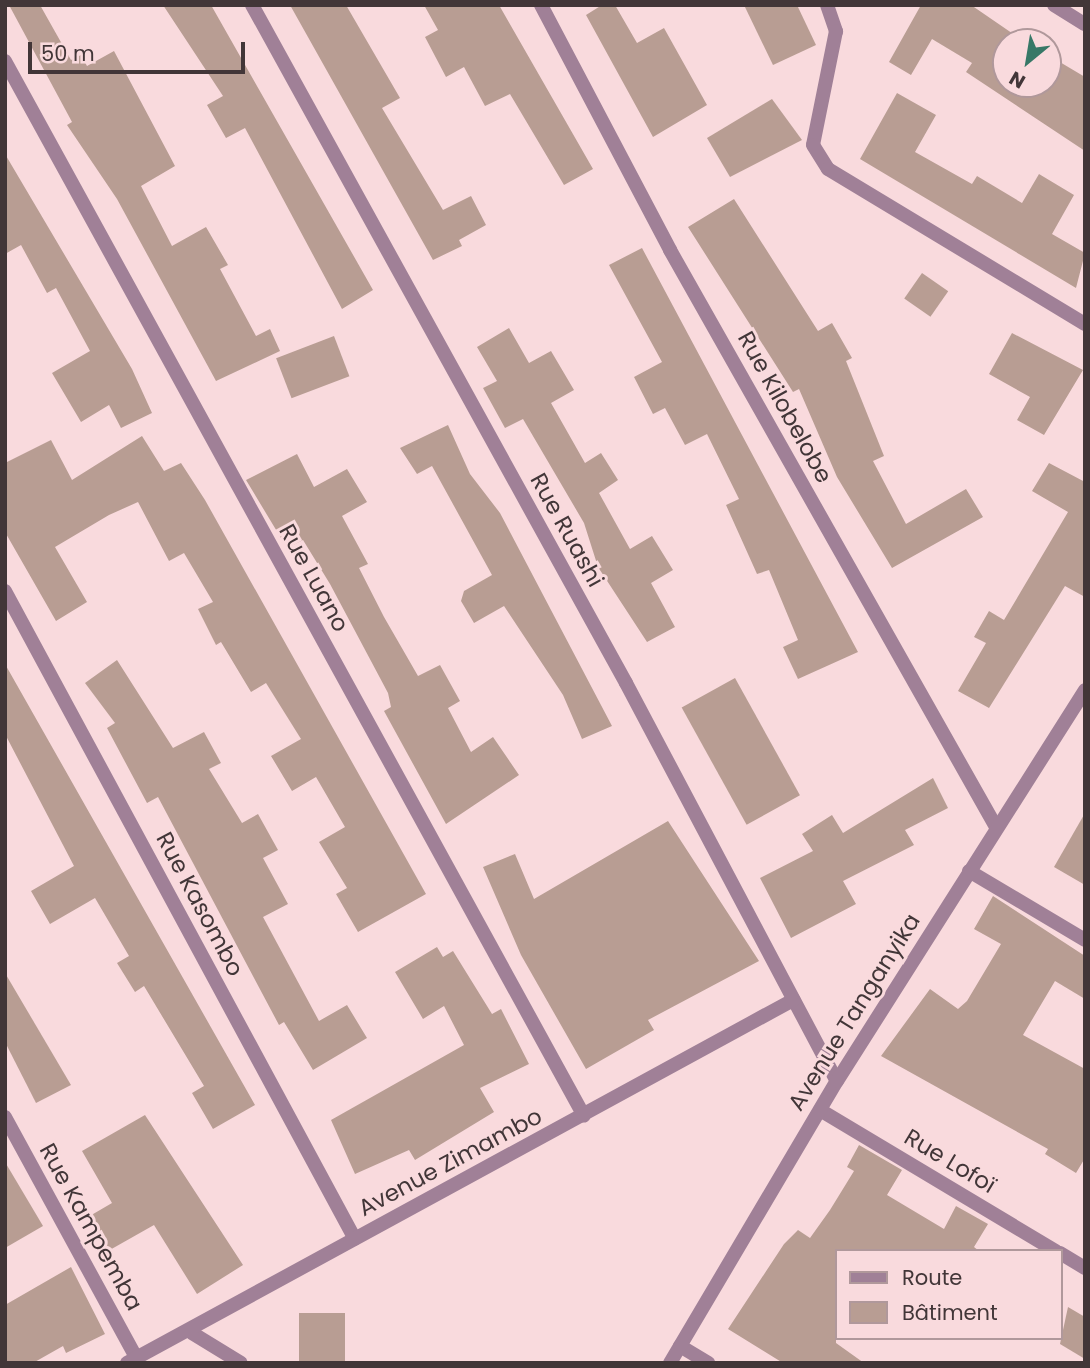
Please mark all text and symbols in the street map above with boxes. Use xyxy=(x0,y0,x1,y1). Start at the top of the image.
scale bar xyxy=(32,28,248,72)
north arrow xyxy=(992,28,1062,98)
text: 50 m xyxy=(41,39,95,68)
text: N xyxy=(1004,65,1030,95)
street label: Rue Kilobelobe xyxy=(732,326,838,488)
street label: Rue Ruashi xyxy=(524,468,610,592)
street label: Rue Luano xyxy=(273,519,355,637)
street label: Rue Kasombo xyxy=(150,827,250,981)
street label: Avenue Tanganyika xyxy=(782,908,926,1116)
street label: Avenue Zimambo xyxy=(354,1102,546,1222)
street label: Rue Lofoï xyxy=(899,1123,1001,1199)
street label: Rue Kampemba xyxy=(34,1139,148,1315)
legend xyxy=(834,1249,1062,1340)
text: Route xyxy=(902,1263,962,1292)
text: Bâtiment xyxy=(902,1298,998,1327)

